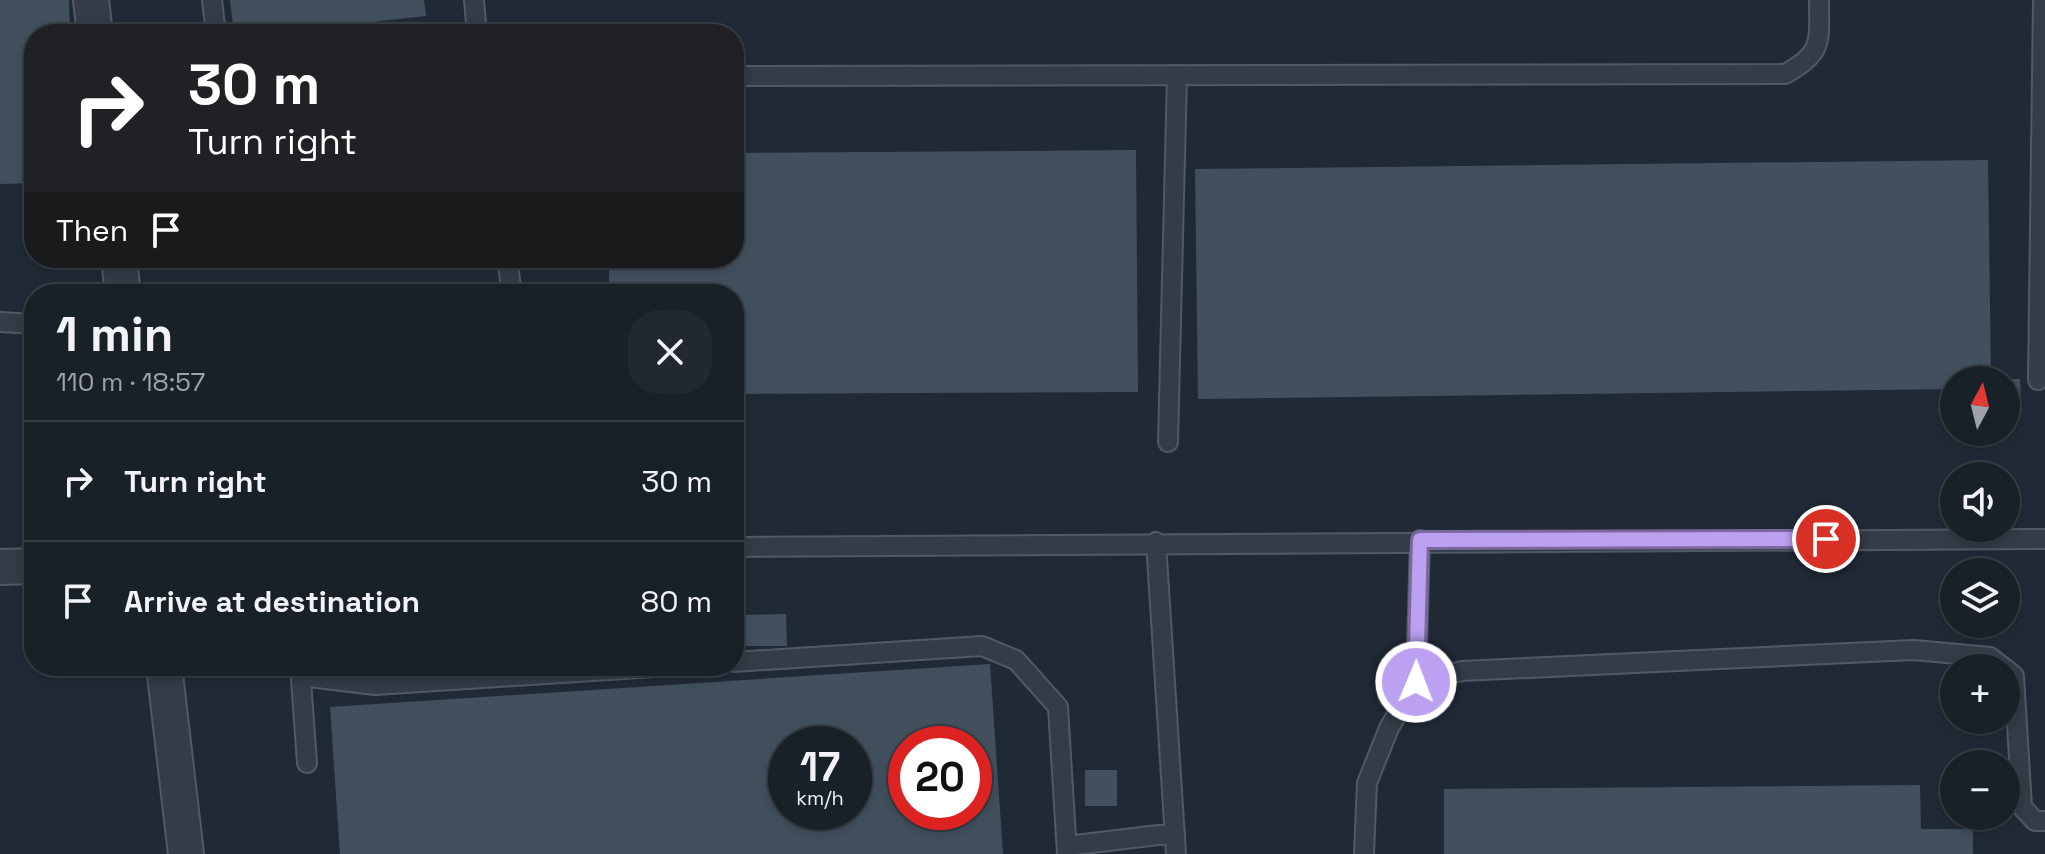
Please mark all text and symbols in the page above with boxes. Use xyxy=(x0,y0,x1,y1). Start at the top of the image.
text: 30 m xyxy=(188,49,320,120)
icon: right xyxy=(56,56,160,160)
text: Turn right xyxy=(188,119,357,165)
icon: arrive xyxy=(144,208,188,252)
text: Then xyxy=(56,211,128,250)
text: 1 min xyxy=(56,304,173,365)
button: close xyxy=(628,310,712,394)
text: 110 m · 18:57 xyxy=(56,365,205,399)
north arrow xyxy=(1940,366,2020,446)
map controls xyxy=(1940,366,2020,830)
icon: right xyxy=(56,459,100,503)
text: Turn right xyxy=(124,462,267,501)
text: 30 m xyxy=(641,462,712,501)
button: sound xyxy=(1940,462,2020,542)
pin xyxy=(1792,505,1860,573)
icon: arrive xyxy=(1804,517,1848,561)
button: layers xyxy=(1940,558,2020,638)
icon: arrive xyxy=(56,579,100,623)
text: Arrive at destination xyxy=(124,582,420,621)
text: 80 m xyxy=(641,582,712,621)
position arrow xyxy=(1374,640,1458,724)
button: + xyxy=(1940,654,2020,734)
speed limit sign: 20 xyxy=(888,726,992,830)
text: 17 xyxy=(800,742,840,793)
button: − xyxy=(1940,750,2020,830)
text: km/h xyxy=(796,785,844,811)

